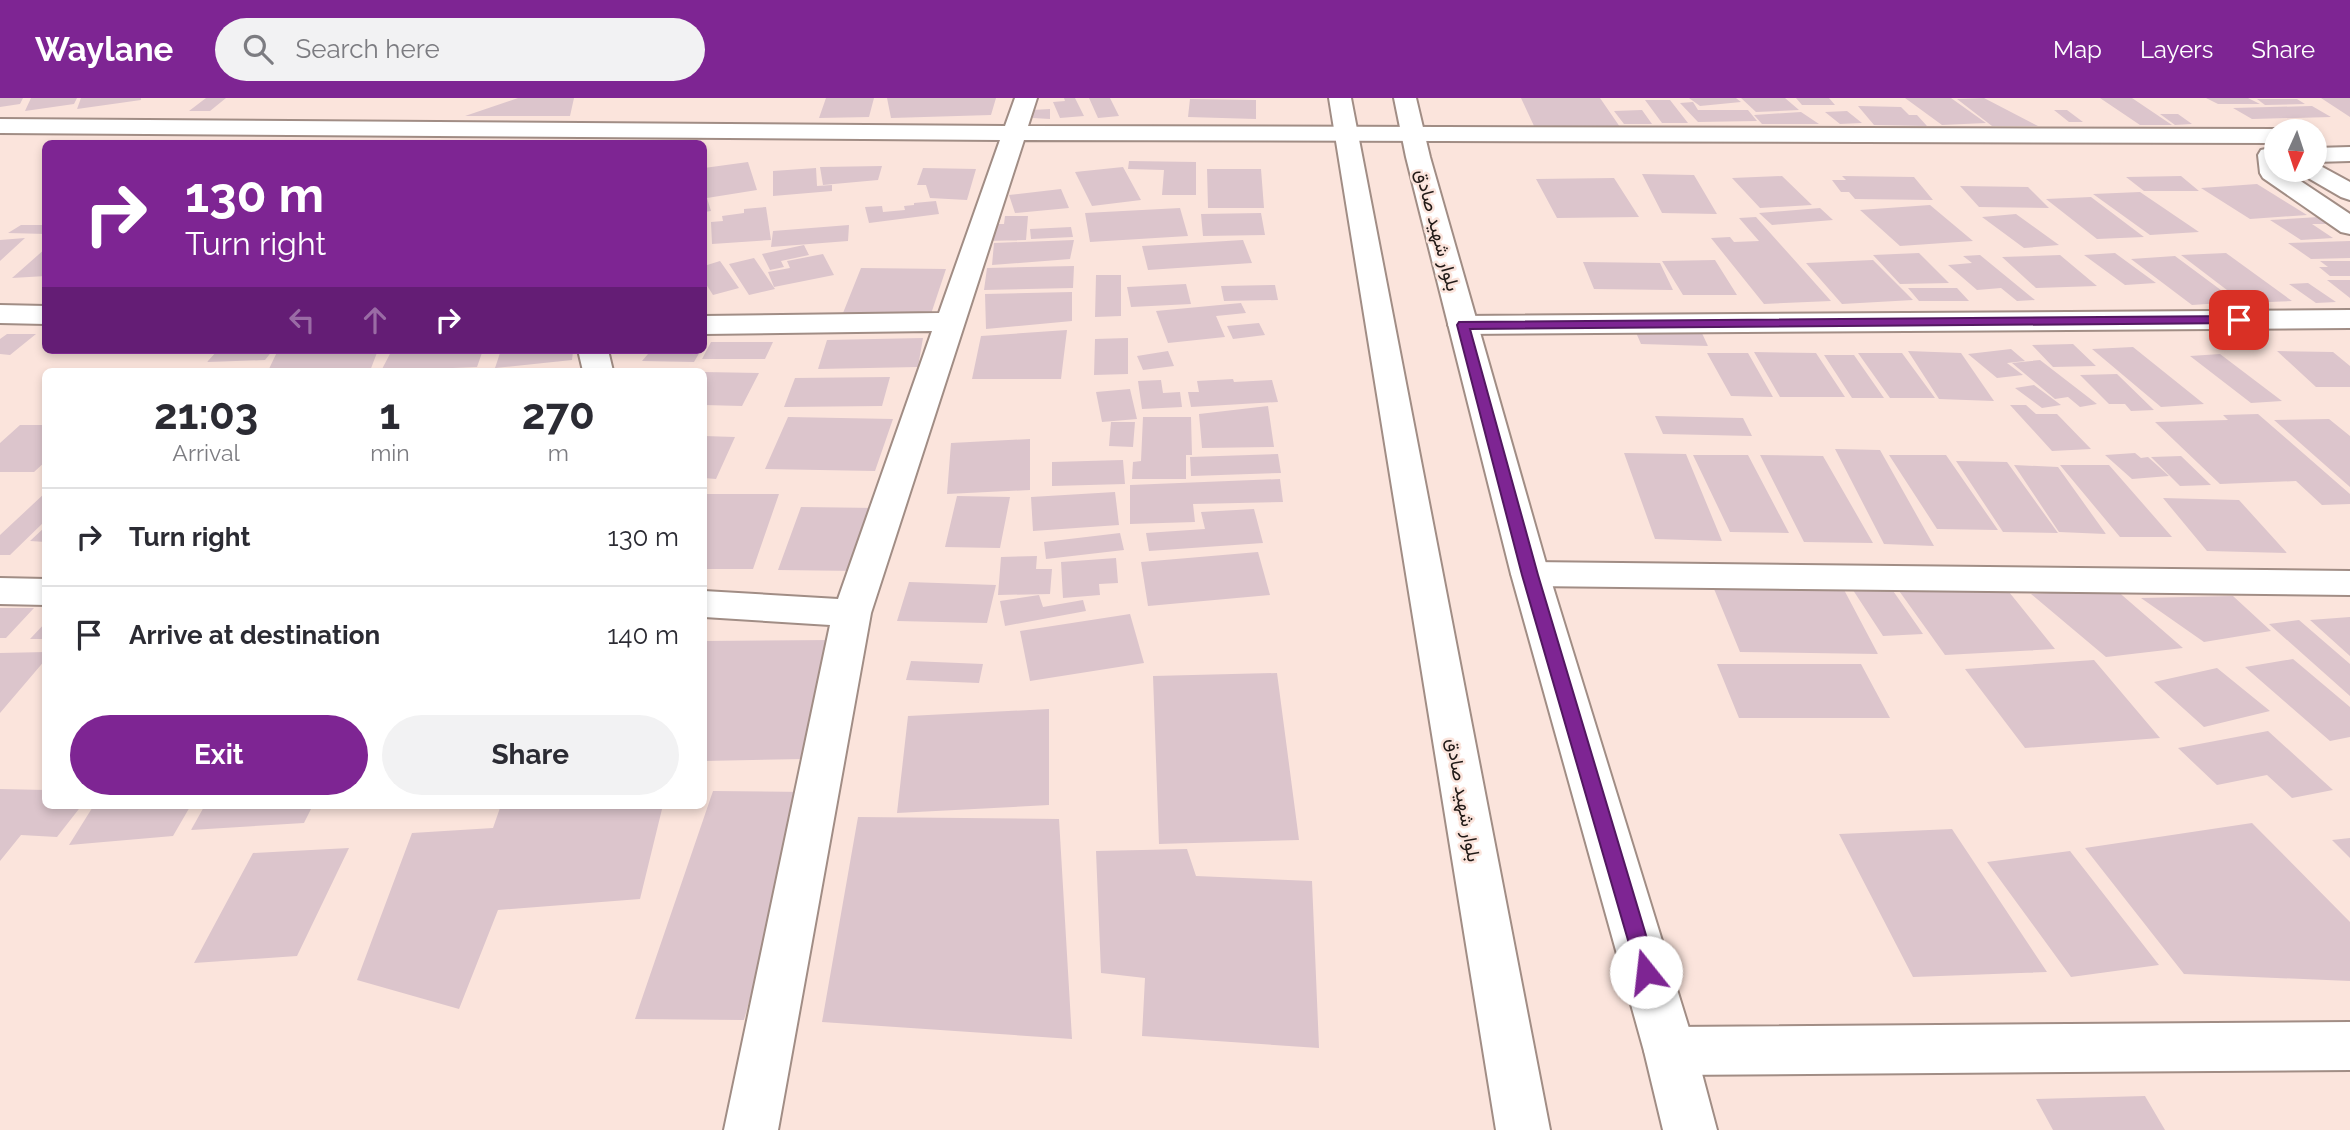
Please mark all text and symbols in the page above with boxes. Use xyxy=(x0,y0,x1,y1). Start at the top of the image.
search box xyxy=(215,18,705,81)
text: Waylane xyxy=(35,30,173,69)
icon: search xyxy=(239,30,277,68)
text: Search here xyxy=(295,34,440,64)
text: Map xyxy=(2053,35,2102,64)
text: Layers xyxy=(2140,35,2213,64)
text: Share xyxy=(2251,35,2315,64)
north arrow xyxy=(2264,119,2328,182)
map controls xyxy=(2264,119,2327,182)
text: 130 m xyxy=(185,166,324,223)
street label: بلوار شهید صادق xyxy=(1410,167,1465,294)
icon: right xyxy=(70,168,161,259)
text: Turn right xyxy=(185,225,326,262)
pin xyxy=(2209,290,2269,350)
icon: left xyxy=(283,301,321,339)
icon: ahead xyxy=(356,301,394,339)
icon: right xyxy=(429,301,467,339)
icon: arrive xyxy=(2220,301,2258,339)
text: 21:03 xyxy=(154,390,258,439)
text: 1 xyxy=(380,390,400,439)
text: 270 xyxy=(522,390,595,439)
text: Arrival xyxy=(172,439,240,466)
text: min xyxy=(370,439,410,466)
text: m xyxy=(548,439,569,466)
icon: right xyxy=(70,518,108,556)
text: Turn right xyxy=(129,522,250,552)
text: 130 m xyxy=(608,522,679,552)
icon: arrive xyxy=(70,616,108,654)
text: Arrive at destination xyxy=(129,620,380,650)
text: 140 m xyxy=(607,620,679,650)
button: Exit xyxy=(70,715,368,795)
button: Share xyxy=(382,715,679,795)
street label: بلوار شهید صادق xyxy=(1441,736,1486,864)
position arrow xyxy=(1609,935,1683,1009)

